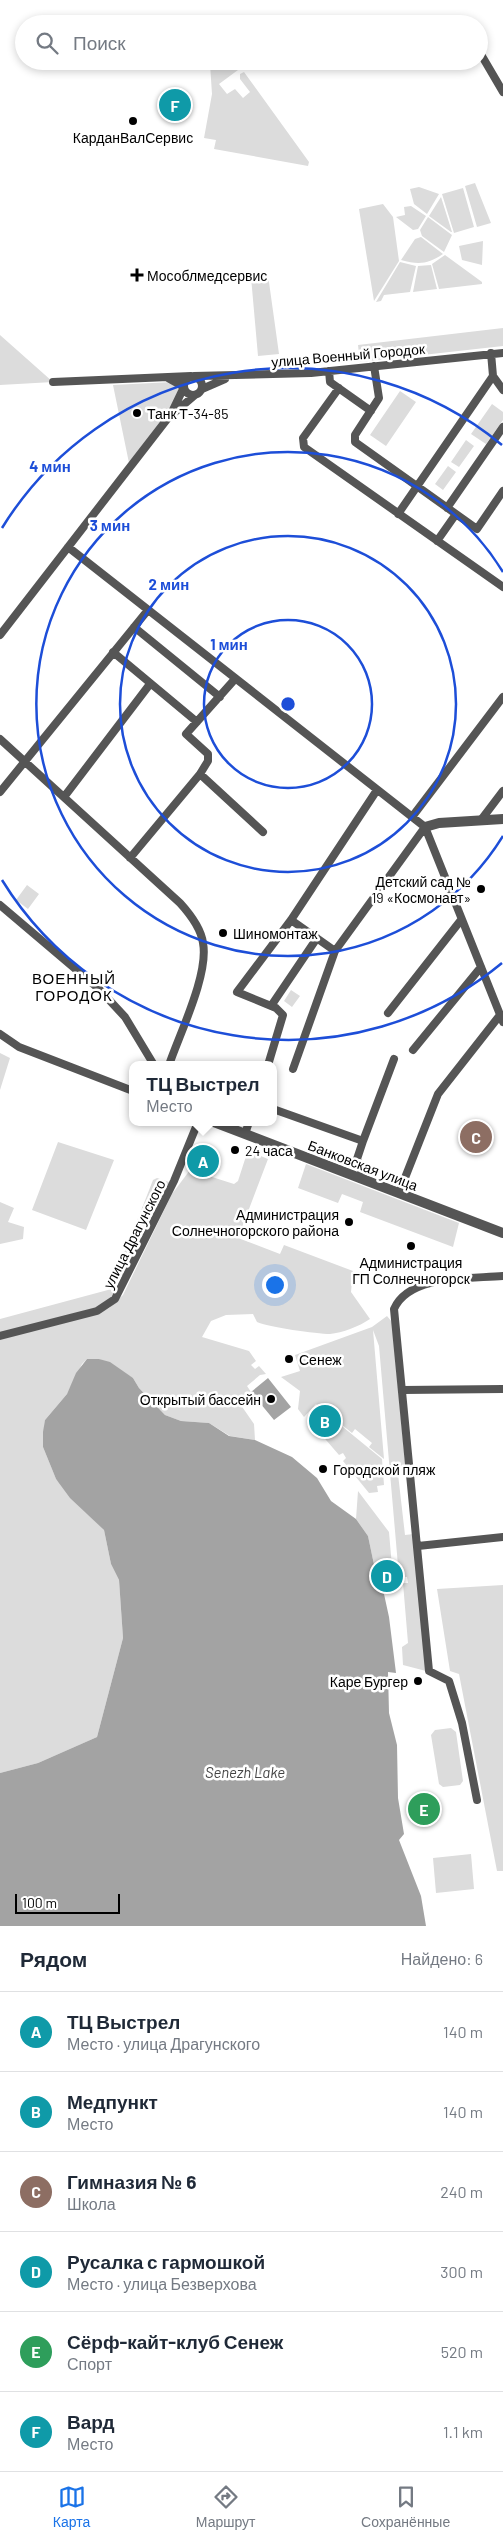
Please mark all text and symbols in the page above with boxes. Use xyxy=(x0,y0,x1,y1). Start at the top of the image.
search box xyxy=(15,15,488,70)
icon: search xyxy=(33,29,61,57)
text: Поиск xyxy=(73,31,126,54)
pin: F xyxy=(159,86,191,124)
marker: КарданВалСервис xyxy=(127,115,139,127)
place label: КарданВалСервис xyxy=(73,129,193,146)
place label: Мособлмедсервис xyxy=(147,267,267,284)
marker: Мособлмедсервис xyxy=(131,269,143,281)
street label: улица Военный Городок xyxy=(270,340,426,370)
place label: Танк Т-34-85 xyxy=(147,405,228,422)
marker: Танк Т-34-85 xyxy=(131,407,143,419)
text: 4 мин xyxy=(29,457,71,475)
text: 3 мин xyxy=(90,516,130,534)
text: 2 мин xyxy=(149,575,189,593)
text: 1 мин xyxy=(210,635,248,653)
centre of rings xyxy=(279,695,297,713)
place label: Детский сад № 19 «Космонавт» xyxy=(371,873,471,906)
marker: Детский сад № 19 «Космонавт» xyxy=(475,883,487,895)
place label: Шиномонтаж xyxy=(233,925,318,942)
marker: Шиномонтаж xyxy=(217,927,229,939)
district label: ВОЕННЫЙ ГОРОДОК xyxy=(32,969,116,1004)
popup xyxy=(129,1061,277,1126)
text: ТЦ Выстрел xyxy=(146,1072,260,1095)
text: Место xyxy=(146,1096,193,1115)
pin: C xyxy=(460,1118,492,1156)
street label: Банковская улица xyxy=(306,1136,420,1194)
pin: A xyxy=(187,1142,219,1180)
place label: 24 часа xyxy=(245,1142,293,1159)
marker: 24 часа xyxy=(229,1144,241,1156)
street label: улица Драгунского xyxy=(99,1177,169,1291)
place label: Администрация Солнечногорского района xyxy=(172,1206,339,1239)
marker: Администрация Солнечногорского района xyxy=(343,1216,355,1228)
marker: Администрация ГП Солнечногорск xyxy=(405,1240,417,1252)
place label: Администрация ГП Солнечногорск xyxy=(352,1254,471,1287)
your location xyxy=(262,1272,288,1298)
place label: Сенеж xyxy=(299,1351,342,1368)
marker: Сенеж xyxy=(283,1353,295,1365)
place label: Открытый бассейн xyxy=(140,1391,261,1408)
marker: Открытый бассейн xyxy=(265,1393,277,1405)
pin: B xyxy=(309,1402,341,1440)
place label: Городской пляж xyxy=(333,1461,436,1478)
marker: Городской пляж xyxy=(317,1463,329,1475)
pin: D xyxy=(371,1557,403,1595)
place label: Каре Бургер xyxy=(330,1673,408,1690)
marker: Каре Бургер xyxy=(412,1675,424,1687)
water label: Senezh Lake xyxy=(205,1763,285,1781)
pin: E xyxy=(408,1790,440,1828)
scale bar xyxy=(15,1891,120,1914)
text: 100 m xyxy=(22,1894,57,1911)
text: Рядом xyxy=(20,1946,87,1971)
text: Найдено: 6 xyxy=(401,1949,483,1968)
text: ТЦ Выстрел xyxy=(67,2010,180,2033)
text: A xyxy=(31,2022,41,2041)
text: 140 m xyxy=(443,2022,483,2041)
text: Место · улица Драгунского xyxy=(67,2034,260,2053)
text: Медпункт xyxy=(67,2090,158,2113)
text: B xyxy=(31,2102,41,2121)
text: 140 m xyxy=(443,2102,483,2121)
text: Место xyxy=(67,2114,113,2133)
text: Гимназия № 6 xyxy=(67,2170,197,2193)
text: C xyxy=(31,2182,41,2201)
text: 240 m xyxy=(440,2182,483,2201)
text: Школа xyxy=(67,2194,116,2213)
text: Русалка с гармошкой xyxy=(67,2250,265,2273)
text: D xyxy=(31,2262,41,2281)
text: 300 m xyxy=(440,2262,483,2281)
text: Место · улица Безверхова xyxy=(67,2274,257,2293)
text: Сёрф-кайт-клуб Сенеж xyxy=(67,2330,283,2353)
text: E xyxy=(31,2342,41,2361)
text: 520 m xyxy=(441,2342,483,2361)
text: Спорт xyxy=(67,2354,112,2373)
text: Вард xyxy=(67,2410,114,2433)
text: F xyxy=(32,2422,40,2441)
text: 1.1 km xyxy=(443,2422,483,2441)
text: Место xyxy=(67,2434,113,2453)
tab: Карта xyxy=(53,2483,90,2530)
tab: Маршрут xyxy=(196,2483,255,2530)
tab: Сохранённые xyxy=(361,2483,450,2530)

